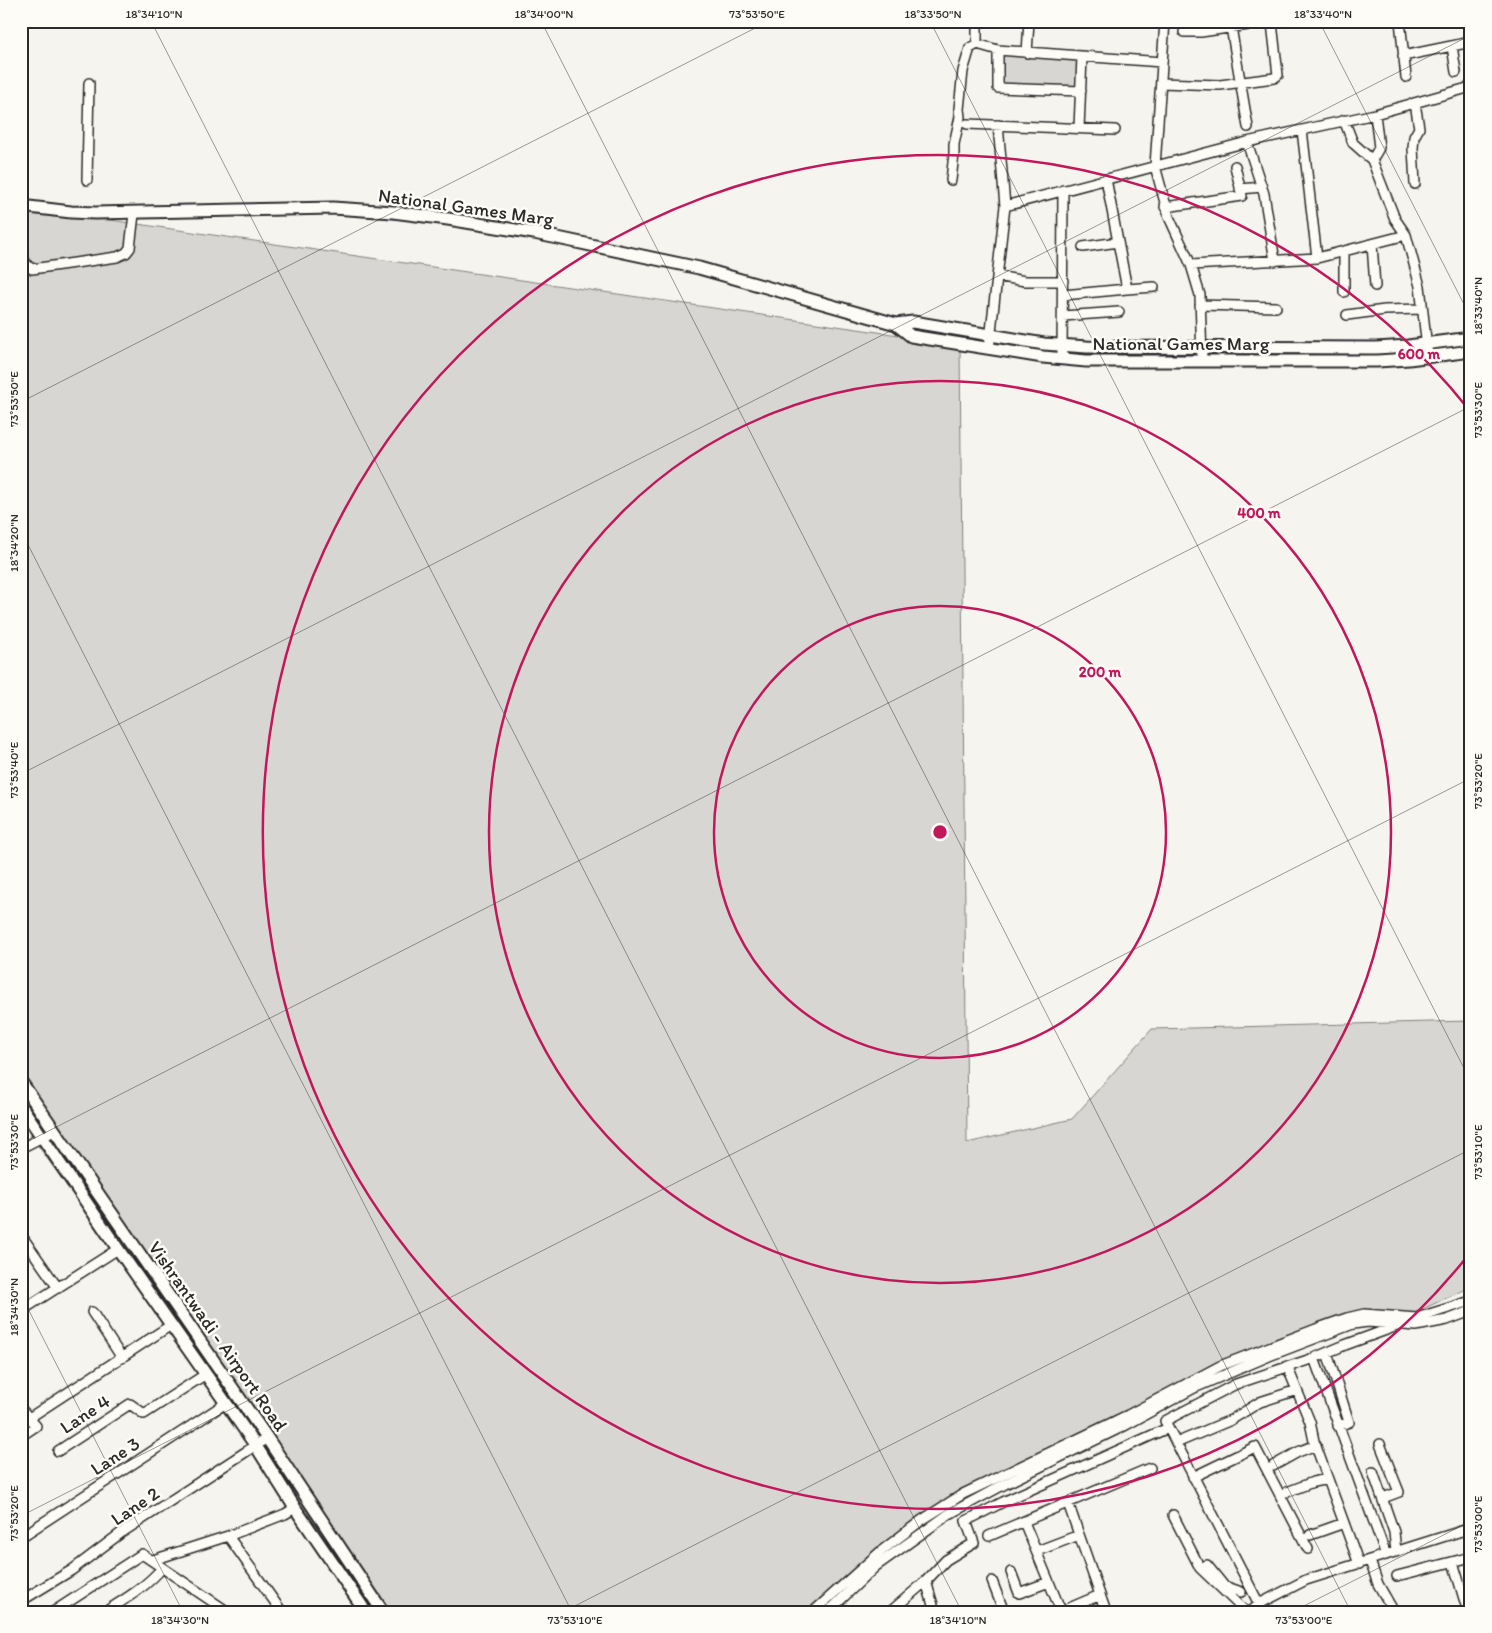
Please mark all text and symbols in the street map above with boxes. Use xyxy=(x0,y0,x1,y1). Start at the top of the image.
text: 18°34'10"N xyxy=(125,7,183,21)
text: 18°34'00"N xyxy=(515,7,573,21)
text: 73°53'50"E xyxy=(729,7,785,21)
text: 18°33'50"N xyxy=(904,7,962,21)
text: 18°33'40"N xyxy=(1294,7,1352,21)
street label: National Games Marg xyxy=(377,183,555,231)
text: 18°33'40"N xyxy=(1471,277,1485,335)
street label: National Games Marg xyxy=(1093,332,1270,355)
text: 600 m xyxy=(1398,345,1441,363)
text: 73°53'50"E xyxy=(7,371,21,427)
text: 73°53'30"E xyxy=(1471,382,1485,438)
text: 400 m xyxy=(1237,504,1281,522)
text: 18°34'20"N xyxy=(7,514,21,572)
text: 200 m xyxy=(1079,663,1122,681)
text: 73°53'40"E xyxy=(7,741,21,798)
text: 73°53'20"E xyxy=(1471,753,1485,809)
centre of rings xyxy=(931,823,949,841)
text: 73°53'30"E xyxy=(7,1114,21,1170)
text: 73°53'10"E xyxy=(1471,1124,1485,1180)
street label: Vishrantwadi - Airport Road xyxy=(144,1237,292,1435)
text: 18°34'30"N xyxy=(7,1278,21,1336)
street label: Lane 4 xyxy=(56,1389,114,1439)
street label: Lane 3 xyxy=(86,1432,144,1480)
street label: Lane 2 xyxy=(106,1481,164,1531)
text: 73°53'20"E xyxy=(7,1485,21,1541)
text: 73°53'00"E xyxy=(1471,1495,1485,1552)
text: 18°34'30"N xyxy=(151,1613,209,1627)
text: 73°53'10"E xyxy=(547,1613,603,1627)
text: 18°34'10"N xyxy=(929,1613,987,1627)
text: 73°53'00"E xyxy=(1276,1613,1333,1627)

